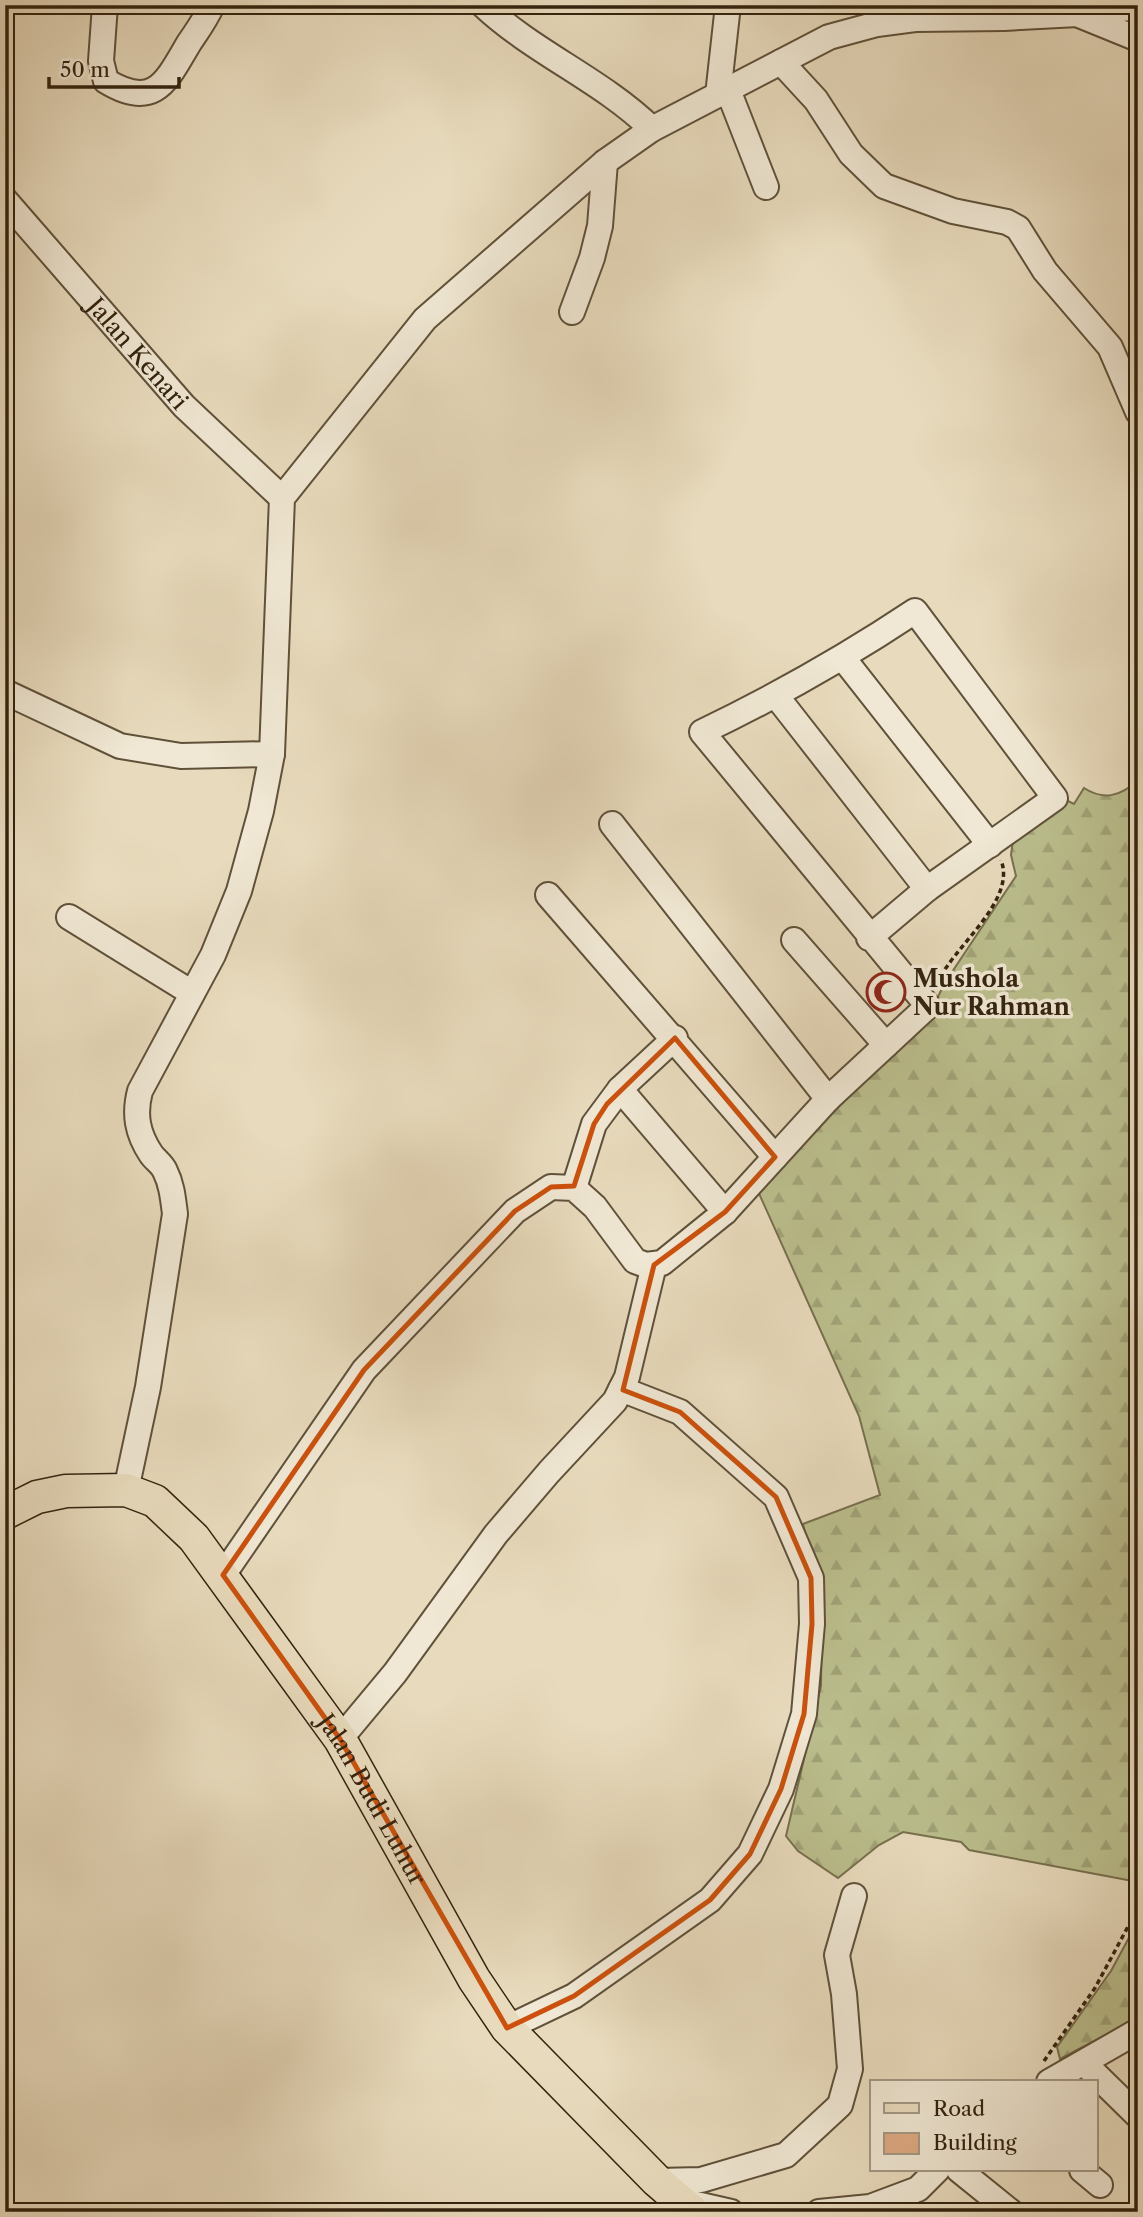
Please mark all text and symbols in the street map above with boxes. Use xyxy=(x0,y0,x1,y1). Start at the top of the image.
scale bar xyxy=(49,46,178,90)
text: 50 m xyxy=(60,57,110,82)
street label: Jalan Kenari xyxy=(79,288,195,415)
place label: Mushola Nur Rahman xyxy=(913,964,1070,1021)
mosque icon: Mushola Nur Rahman xyxy=(865,971,907,1013)
street label: Jalan Budi Luhur xyxy=(310,1705,433,1890)
legend xyxy=(870,2080,1098,2172)
text: Road xyxy=(933,2096,985,2121)
text: Building xyxy=(933,2130,1018,2155)

